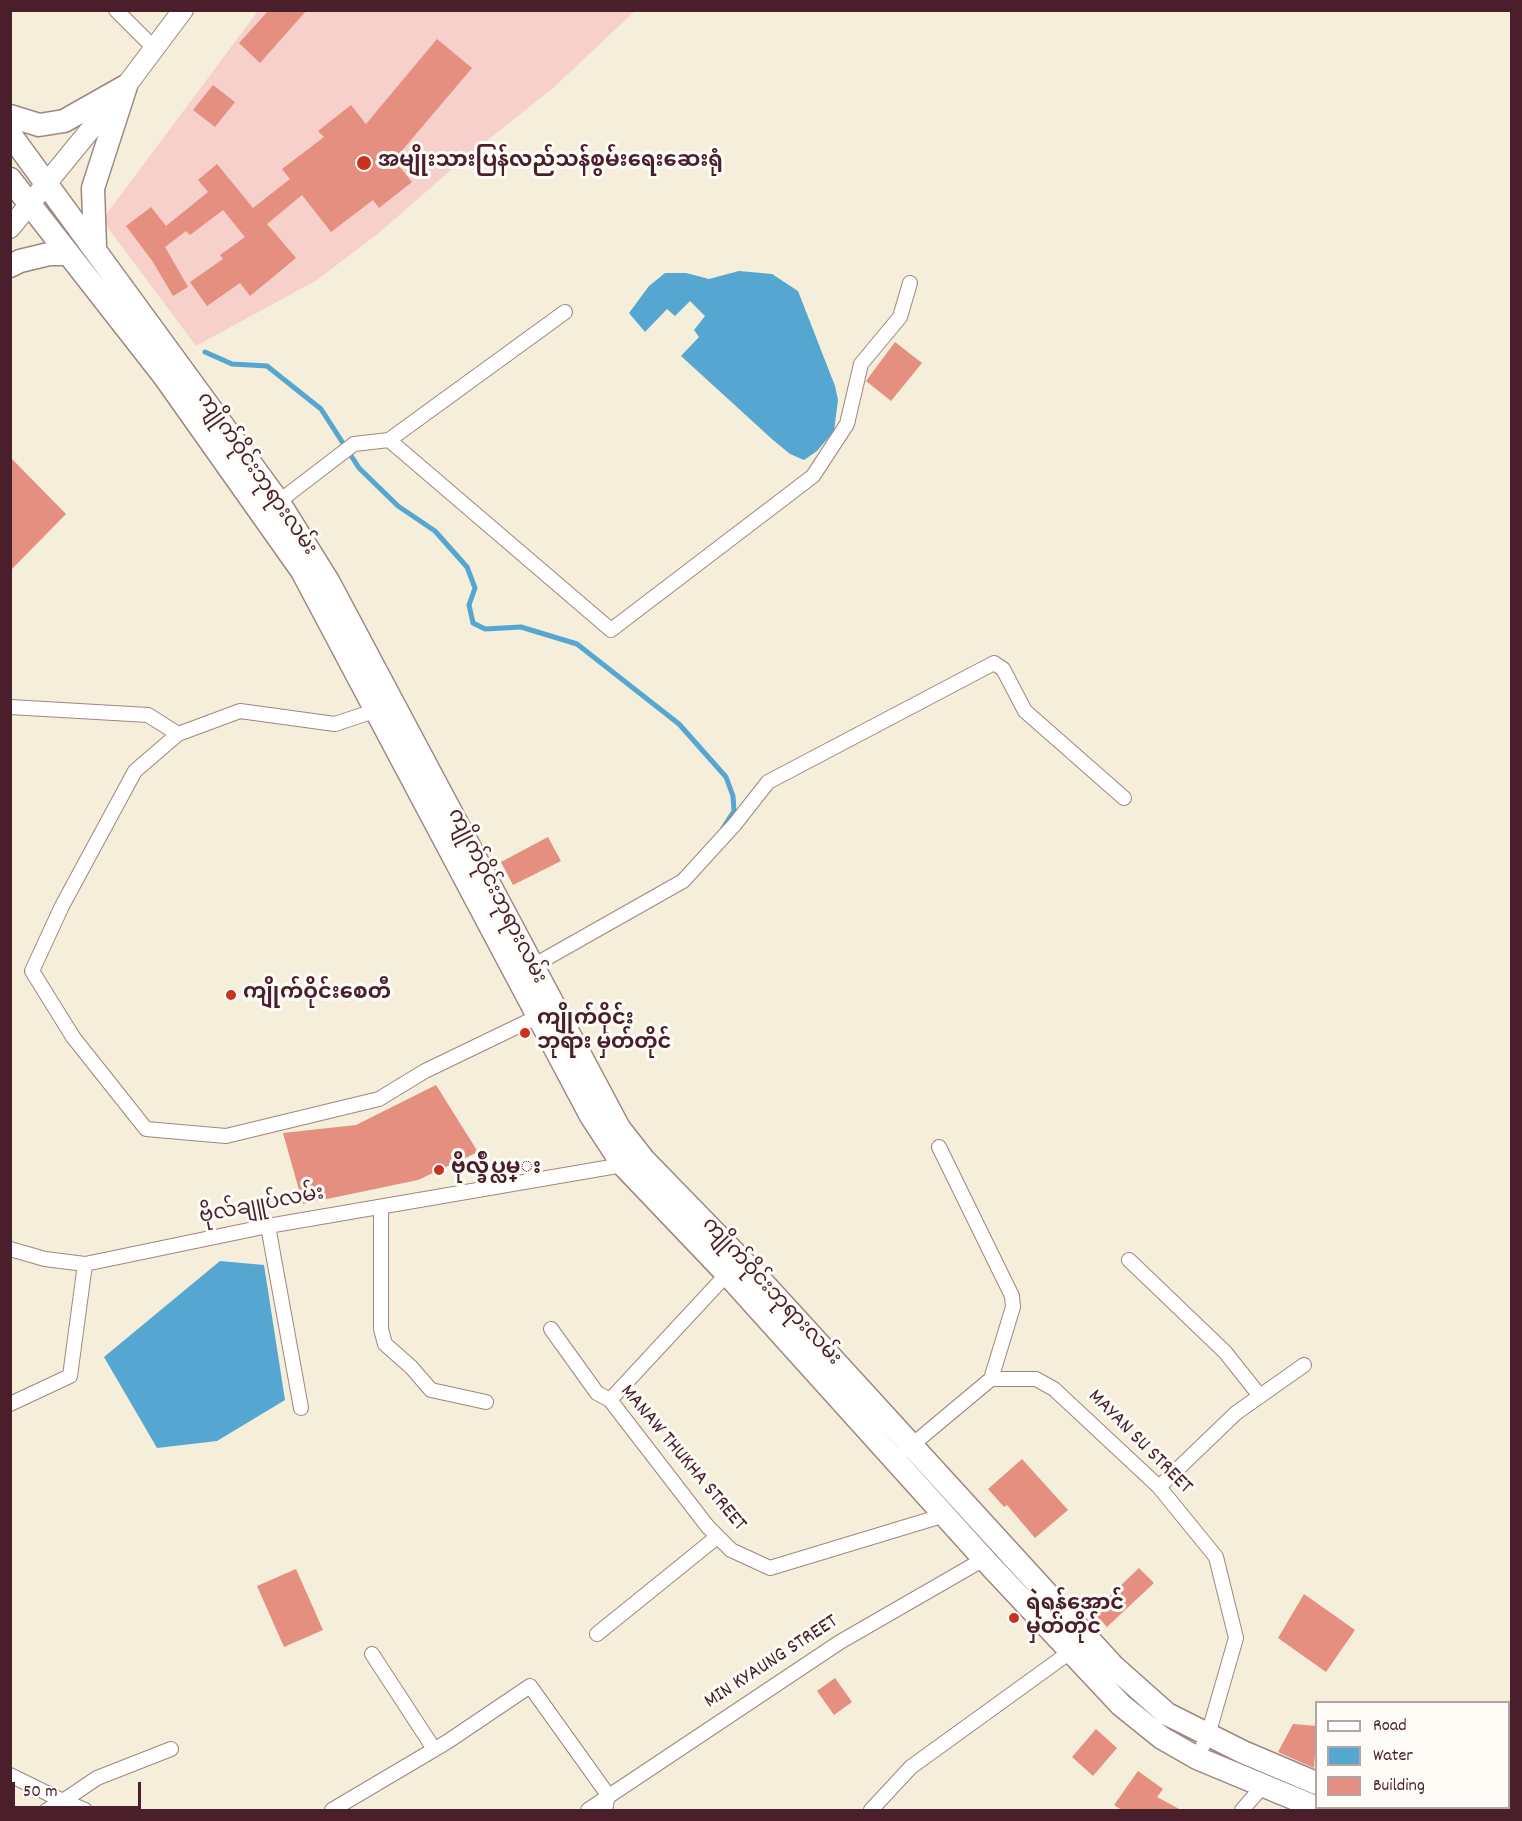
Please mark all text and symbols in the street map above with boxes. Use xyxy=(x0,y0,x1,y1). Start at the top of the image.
place label: အမျိုးသားပြန်လည်သန်စွမ်းရေးဆေးရုံ xyxy=(378,150,723,176)
marker: အမျိုးသားပြန်လည်သန်စွမ်းရေးဆေးရုံ xyxy=(355,154,373,172)
street label: ကျိုက်ဝိုင်းဘုရားလမ်း xyxy=(189,389,321,561)
street label: ကျိုက်ဝိုင်းဘုရားလမ်း xyxy=(440,805,550,989)
place label: ကျိုက်ဝိုင်းစေတီ xyxy=(243,982,391,1008)
marker: ကျိုက်ဝိုင်းစေတီ xyxy=(224,988,238,1002)
place label: ကျိုက်ဝိုင်း ဘုရား မှတ်တိုင် xyxy=(537,1008,672,1058)
marker: ကျိုက်ဝိုင်း ဘုရား မှတ်တိုင် xyxy=(518,1026,532,1040)
place label: ဗိုလ္ခ်ဳပ္လမ္း xyxy=(451,1157,541,1183)
marker: ဗိုလ္ခ်ဳပ္လမ္း xyxy=(432,1163,446,1177)
street label: ဗိုလ်ချူပ်လမ်း xyxy=(198,1183,326,1231)
street label: ကျိုက်ဝိုင်းဘုရားလမ်း xyxy=(695,1214,845,1372)
street label: MANAW THUKHA STREET xyxy=(613,1380,751,1538)
street label: MAYAN SU STREET xyxy=(1081,1385,1197,1501)
place label: ရဲရန်အောင် မှတ်တိုင် xyxy=(1026,1593,1124,1643)
street label: MIN KYAUNG STREET xyxy=(701,1610,843,1716)
marker: ရဲရန်အောင် မှတ်တိုင် xyxy=(1007,1611,1021,1625)
legend xyxy=(1315,1701,1510,1809)
text: Road xyxy=(1373,1714,1407,1739)
text: Water xyxy=(1373,1744,1413,1769)
scale bar xyxy=(15,1770,144,1808)
text: Building xyxy=(1373,1774,1425,1799)
text: 50 m xyxy=(23,1780,58,1805)

